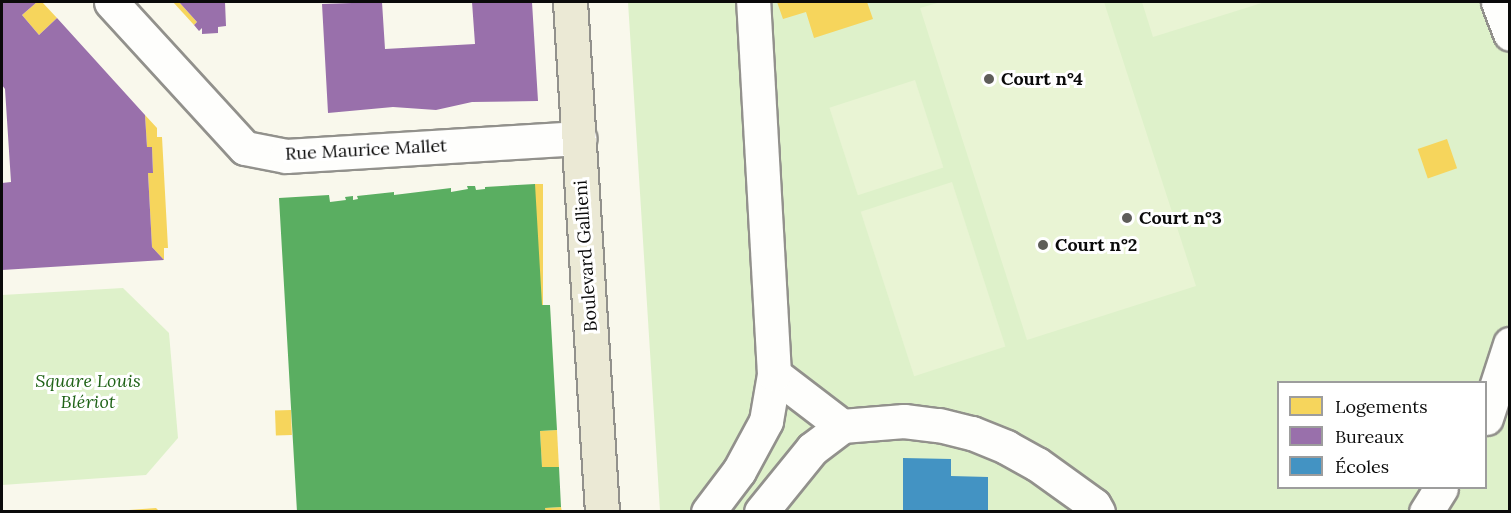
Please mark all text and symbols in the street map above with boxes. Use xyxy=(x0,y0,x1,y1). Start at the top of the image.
place label: Court n°4 xyxy=(1001,68,1083,90)
marker: Court n°4 xyxy=(982,72,996,86)
street label: Rue Maurice Mallet xyxy=(285,135,447,165)
street label: Boulevard Gallieni xyxy=(570,179,602,333)
place label: Court n°3 xyxy=(1139,207,1222,229)
marker: Court n°3 xyxy=(1120,211,1134,225)
place label: Court n°2 xyxy=(1055,234,1137,256)
marker: Court n°2 xyxy=(1036,238,1050,252)
park label: Square Louis Blériot xyxy=(35,371,141,413)
legend xyxy=(1277,381,1487,489)
text: Logements xyxy=(1335,395,1427,418)
text: Bureaux xyxy=(1335,425,1404,448)
text: Écoles xyxy=(1335,455,1389,478)

